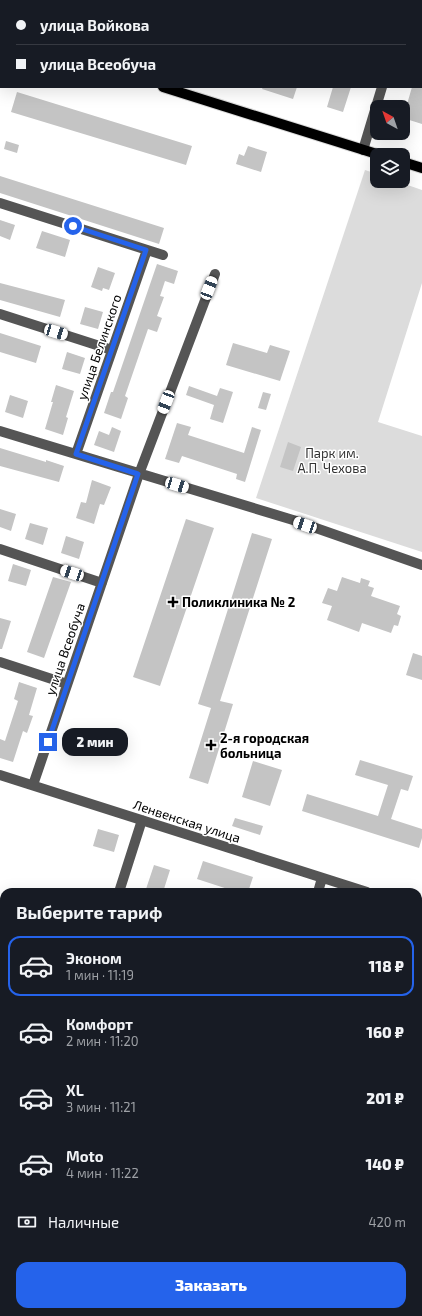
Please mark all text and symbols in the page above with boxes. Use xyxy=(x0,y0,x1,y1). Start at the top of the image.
text: улица Войкова xyxy=(40,16,149,34)
text: улица Всеобуча xyxy=(40,55,156,73)
north arrow xyxy=(370,100,410,140)
map controls xyxy=(370,100,410,188)
button: layers xyxy=(370,148,410,188)
route start xyxy=(64,217,82,235)
car xyxy=(199,275,219,301)
street label: улица Белинского xyxy=(73,292,125,402)
car xyxy=(43,323,69,341)
car xyxy=(156,389,176,415)
park label: Парк им. А.П. Чехова xyxy=(297,445,367,476)
car xyxy=(164,476,190,494)
car xyxy=(292,515,318,535)
car xyxy=(59,564,85,582)
place label: Поликлиника № 2 xyxy=(182,594,295,610)
marker: Поликлиника № 2 xyxy=(167,596,179,608)
street label: улица Всеобуча xyxy=(42,601,88,697)
callout: 2 мин xyxy=(62,728,128,756)
place label: 2-я городская больница xyxy=(220,730,309,761)
route end xyxy=(39,733,57,751)
text: 2 мин xyxy=(76,734,114,750)
marker: 2-я городская больница xyxy=(205,739,217,751)
street label: Ленвенская улица xyxy=(131,796,243,846)
text: Выберите тариф xyxy=(16,901,162,923)
icon: car xyxy=(18,948,54,984)
text: Эконом xyxy=(66,949,122,967)
text: 118 ₽ xyxy=(369,957,404,975)
text: 1 мин · 11:19 xyxy=(66,967,134,983)
icon: car xyxy=(18,1014,54,1050)
text: Комфорт xyxy=(66,1015,133,1033)
text: 160 ₽ xyxy=(366,1023,404,1041)
text: 2 мин · 11:20 xyxy=(66,1033,139,1049)
icon: car xyxy=(18,1080,54,1116)
text: XL xyxy=(66,1081,84,1099)
text: 201 ₽ xyxy=(366,1089,404,1107)
text: 3 мин · 11:21 xyxy=(66,1099,136,1115)
icon: car xyxy=(18,1146,54,1182)
text: Moto xyxy=(66,1147,104,1165)
text: 140 ₽ xyxy=(365,1155,404,1173)
text: 4 мин · 11:22 xyxy=(66,1165,139,1181)
icon: cash xyxy=(16,1211,38,1233)
text: Наличные xyxy=(48,1213,119,1231)
text: 420 m xyxy=(369,1214,406,1230)
button: Заказать xyxy=(16,1262,406,1308)

